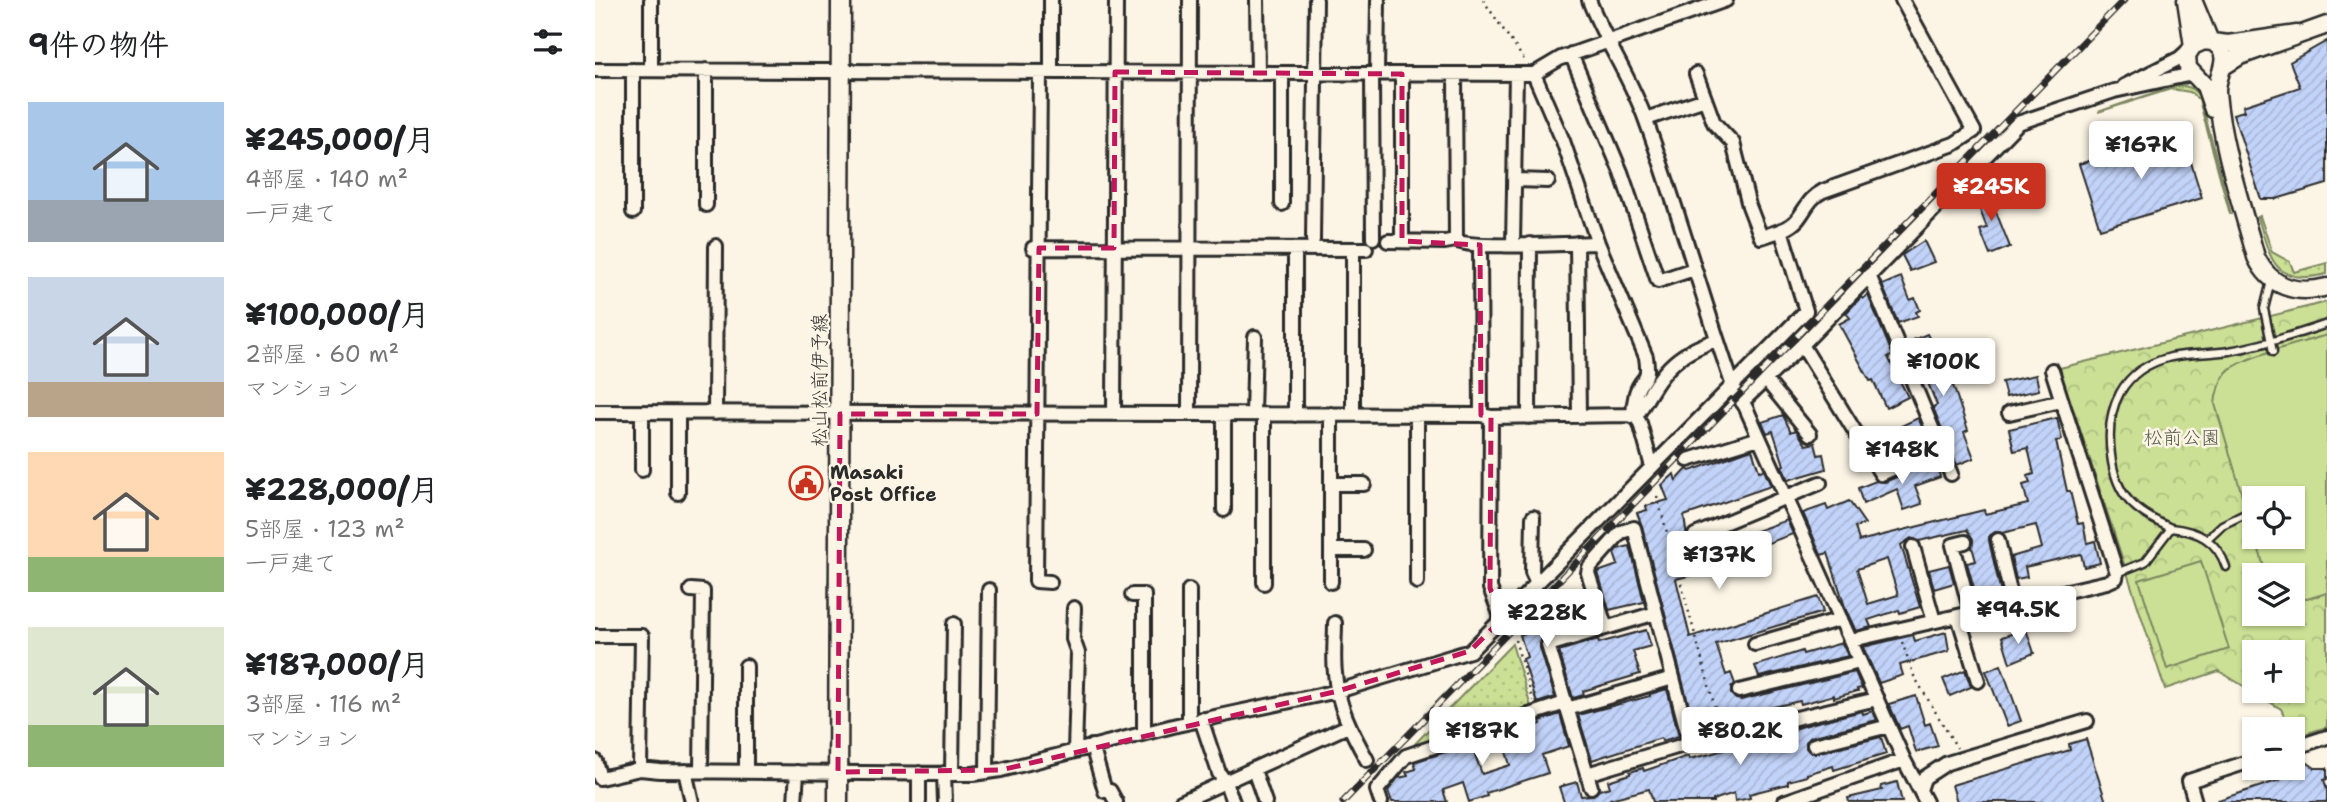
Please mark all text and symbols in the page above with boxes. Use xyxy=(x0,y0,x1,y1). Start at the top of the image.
icon: filters xyxy=(529,23,567,61)
text: 9件の物件 xyxy=(28,24,169,65)
text: ¥245,000/月 xyxy=(245,119,435,160)
pin: ¥167K xyxy=(2092,122,2190,181)
text: ¥167K xyxy=(2105,129,2177,159)
icon: home xyxy=(84,130,168,214)
text: 4部屋 · 140 m² xyxy=(245,164,408,194)
pin: ¥245K xyxy=(1942,164,2040,223)
text: ¥245K xyxy=(1953,171,2029,201)
text: 一戸建て xyxy=(245,198,337,228)
text: ¥100,000/月 xyxy=(245,294,430,335)
icon: home xyxy=(84,305,168,389)
street label: 松山松前伊予線 xyxy=(807,313,832,447)
pin: ¥100K xyxy=(1894,338,1992,398)
text: 2部屋 · 60 m² xyxy=(245,339,399,369)
text: ¥100K xyxy=(1906,346,1980,376)
text: マンション xyxy=(245,373,359,403)
park label: 松前公園 xyxy=(2144,425,2220,450)
pin: ¥148K xyxy=(1853,426,1951,486)
text: ¥148K xyxy=(1865,434,1939,464)
place label: Masaki Post Office xyxy=(830,460,937,507)
public building icon: Masaki Post Office xyxy=(787,464,825,502)
text: ¥228,000/月 xyxy=(245,469,439,510)
icon: home xyxy=(84,480,168,564)
map controls xyxy=(2242,486,2305,780)
button: locate xyxy=(2242,486,2305,549)
text: 5部屋 · 123 m² xyxy=(245,514,405,544)
pin: ¥137K xyxy=(1670,532,1768,591)
text: ¥137K xyxy=(1683,539,1755,569)
text: 一戸建て xyxy=(245,548,337,578)
button: layers xyxy=(2242,563,2305,626)
pin: ¥94.5K xyxy=(1961,586,2075,646)
pin: ¥228K xyxy=(1498,590,1596,649)
text: ¥94.5K xyxy=(1976,594,2060,624)
text: ¥228K xyxy=(1507,597,1587,627)
button: + xyxy=(2242,640,2305,703)
text: ¥187,000/月 xyxy=(245,644,430,685)
icon: home xyxy=(84,655,168,739)
text: 3部屋 · 116 m² xyxy=(245,689,401,719)
pin: ¥187K xyxy=(1433,708,1531,767)
pin: ¥80.2K xyxy=(1683,708,1797,767)
text: ¥187K xyxy=(1445,715,1519,745)
text: ¥80.2K xyxy=(1698,715,1782,745)
button: − xyxy=(2242,717,2305,780)
text: マンション xyxy=(245,723,359,753)

